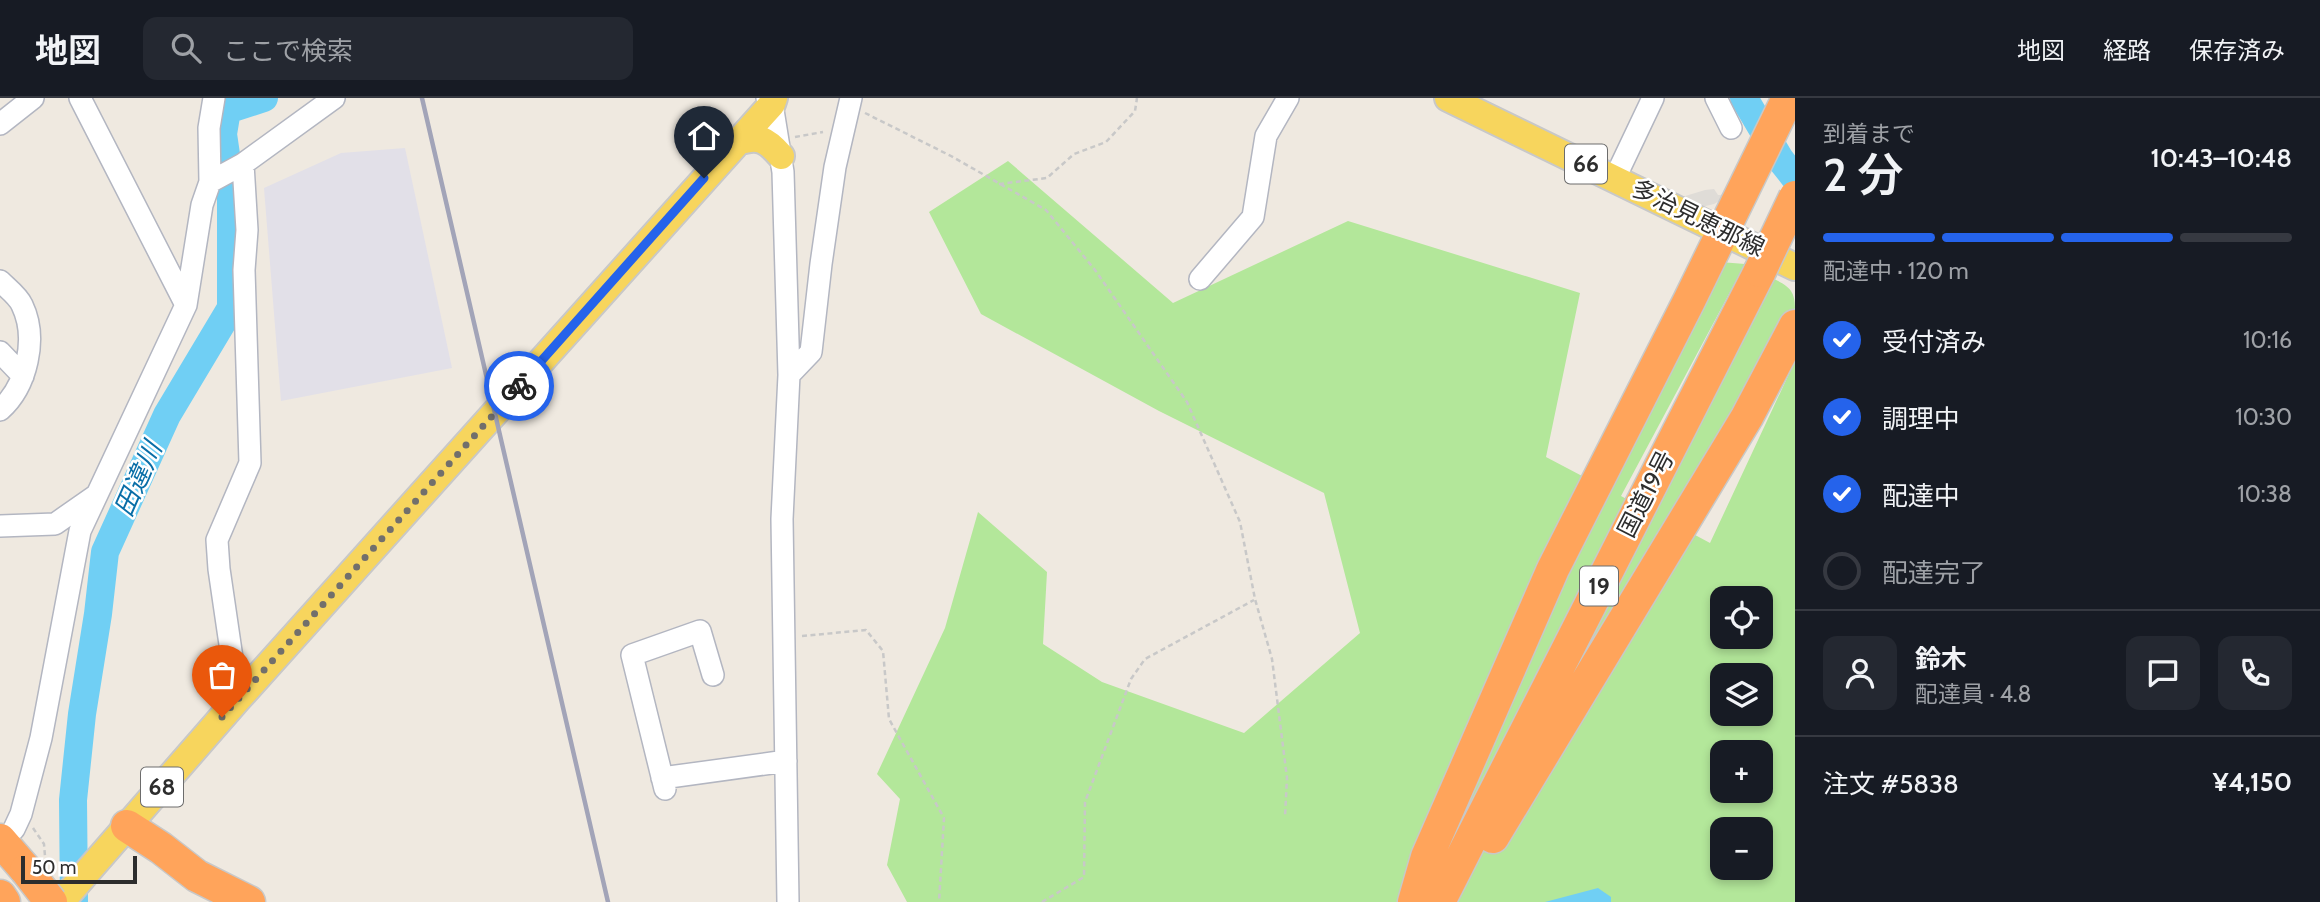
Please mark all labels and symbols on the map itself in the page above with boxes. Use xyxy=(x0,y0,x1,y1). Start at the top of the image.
pin xyxy=(674,106,734,178)
road number: 66 xyxy=(1565,144,1607,184)
street label: 多治見恵那線 xyxy=(1627,173,1769,262)
courier xyxy=(484,351,554,421)
water label: 田違川 xyxy=(108,434,170,521)
street label: 国道19号 xyxy=(1611,446,1680,542)
road number: 19 xyxy=(1580,566,1618,606)
pin xyxy=(192,645,252,717)
road number: 68 xyxy=(141,768,183,806)
scale bar xyxy=(21,853,136,885)

